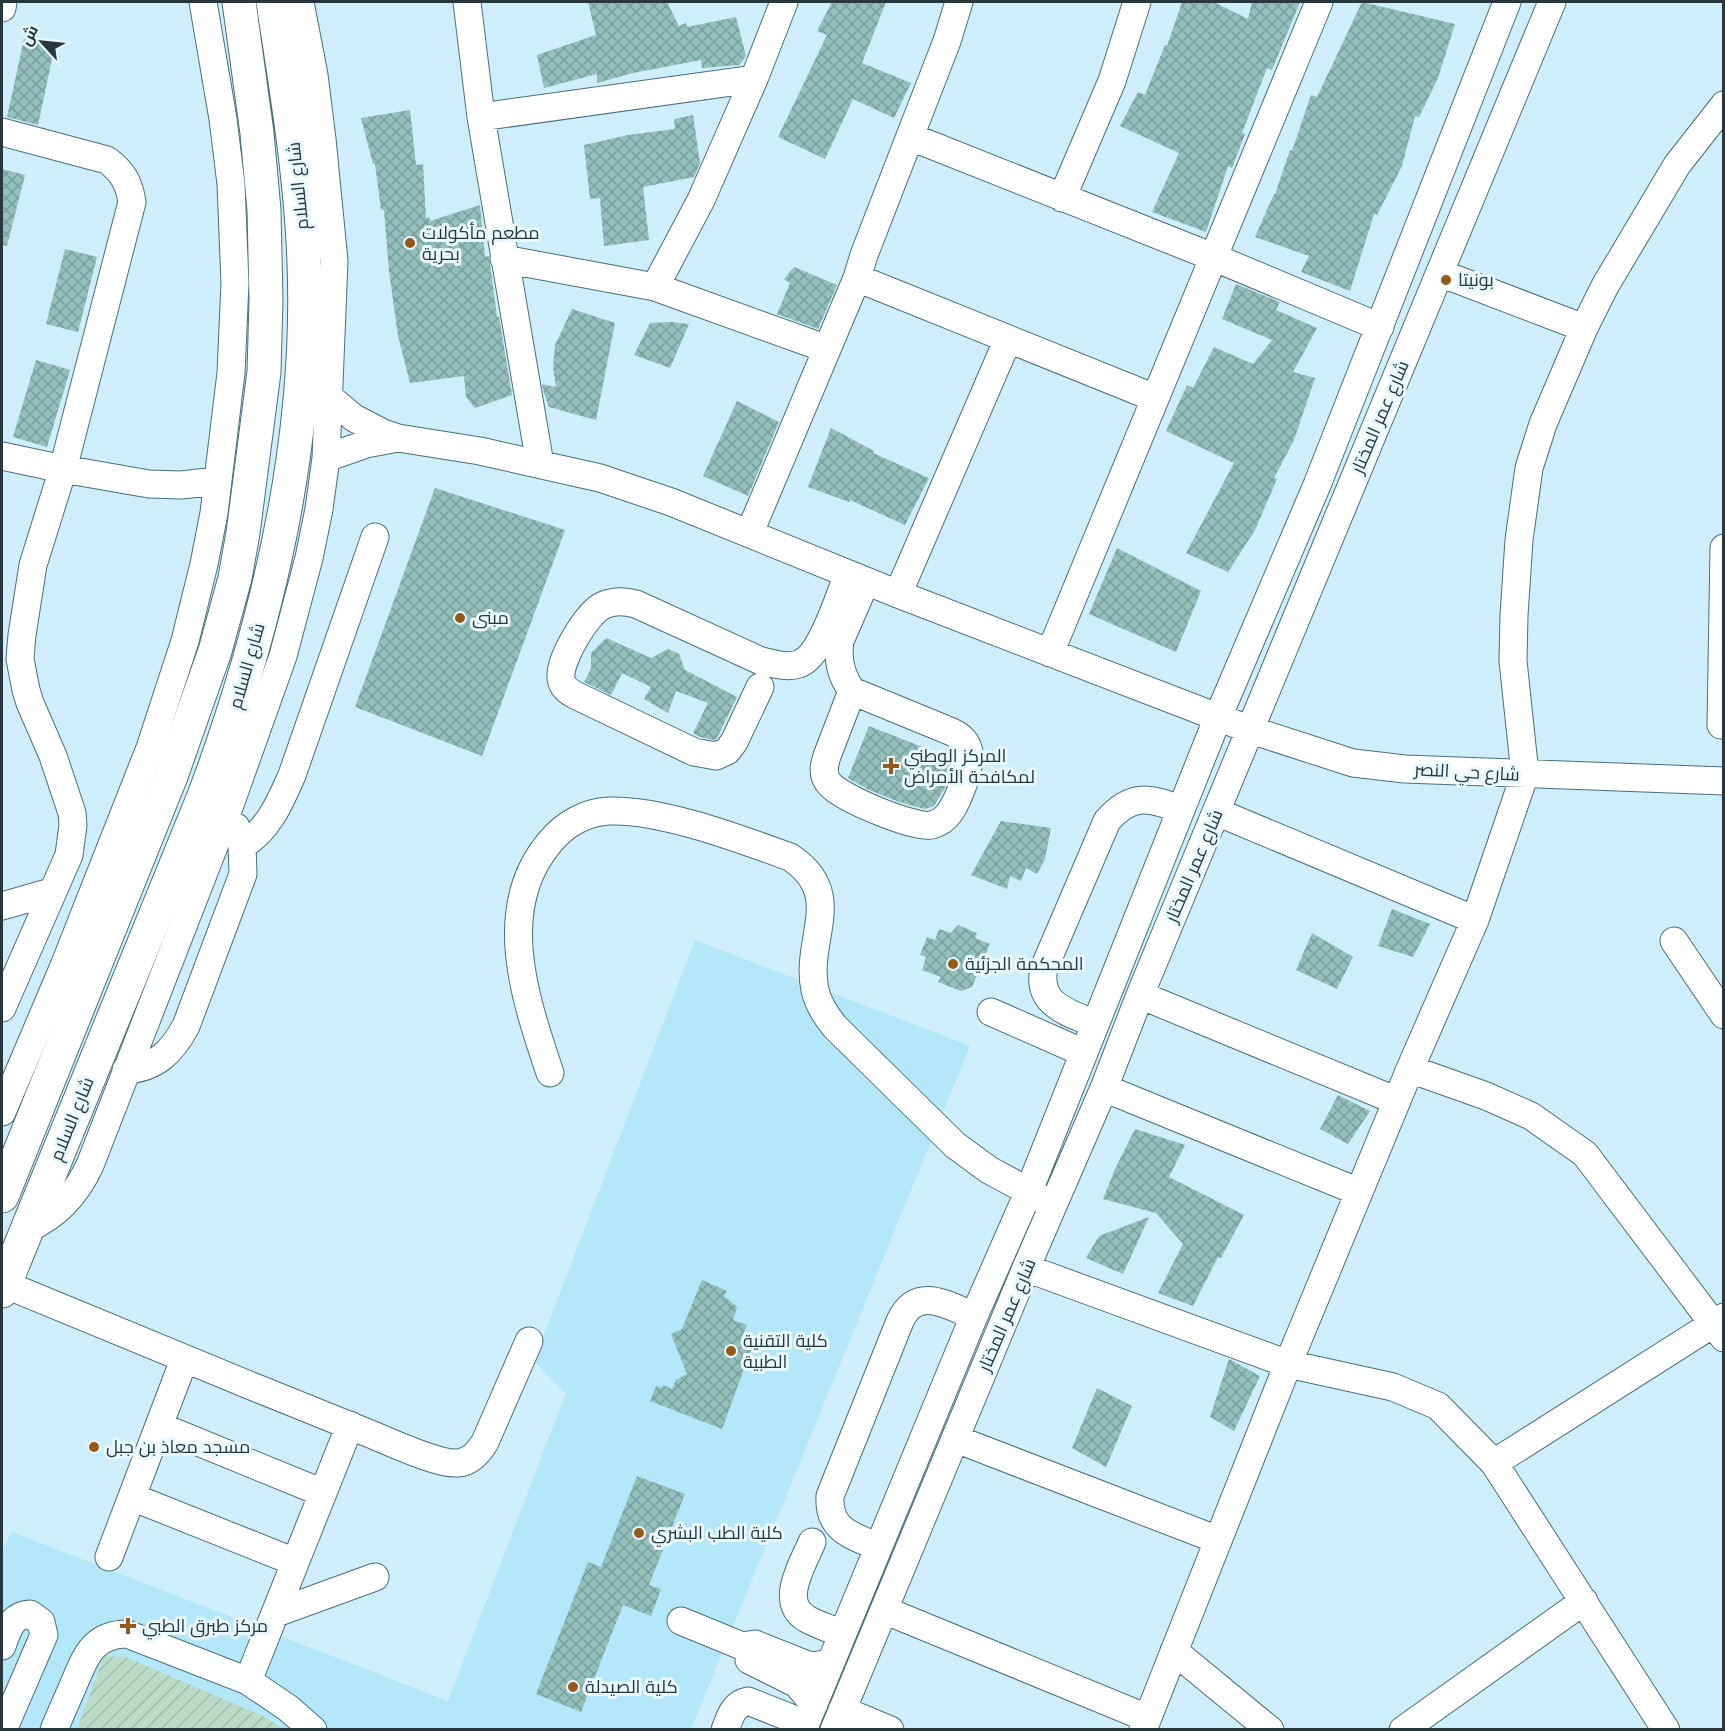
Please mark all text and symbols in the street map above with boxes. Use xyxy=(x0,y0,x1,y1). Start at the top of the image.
north arrow xyxy=(12,12,72,72)
text: ش xyxy=(15,22,42,49)
street label: شارع السلام xyxy=(281,141,315,231)
place label: مطعم مأكولات بحرية xyxy=(422,221,540,265)
marker: مطعم مأكولات بحرية xyxy=(403,236,417,250)
place label: بونيتا xyxy=(1458,268,1494,291)
marker: بونيتا xyxy=(1439,273,1453,287)
street label: شارع عمر المختار xyxy=(1345,357,1415,478)
place label: مبنى xyxy=(472,606,509,629)
marker: مبنى xyxy=(453,611,467,625)
street label: شارع السلام xyxy=(223,620,271,712)
place label: المركز الوطني لمكافحة الأمراض xyxy=(904,744,1035,788)
marker: المركز الوطني لمكافحة الأمراض xyxy=(882,757,900,775)
street label: شارع حي النصر xyxy=(1413,757,1520,789)
street label: شارع عمر المختار xyxy=(1159,806,1229,927)
place label: المحكمة الجزئية xyxy=(965,952,1084,975)
marker: المحكمة الجزئية xyxy=(946,957,960,971)
street label: شارع السلام xyxy=(44,1074,100,1164)
street label: شارع عمر المختار xyxy=(972,1255,1042,1376)
place label: كلية التقنية الطبية xyxy=(743,1329,828,1373)
marker: كلية التقنية الطبية xyxy=(724,1344,738,1358)
place label: مسجد معاذ بن جبل xyxy=(106,1435,250,1458)
marker: مسجد معاذ بن جبل xyxy=(87,1440,101,1454)
place label: كلية الطب البشري xyxy=(651,1521,783,1547)
marker: كلية الطب البشري xyxy=(632,1526,646,1540)
place label: مركز طبرق الطبي xyxy=(142,1614,268,1640)
marker: مركز طبرق الطبي xyxy=(119,1617,137,1635)
place label: كلية الصيدلة xyxy=(585,1675,678,1698)
marker: كلية الصيدلة xyxy=(566,1680,580,1694)

